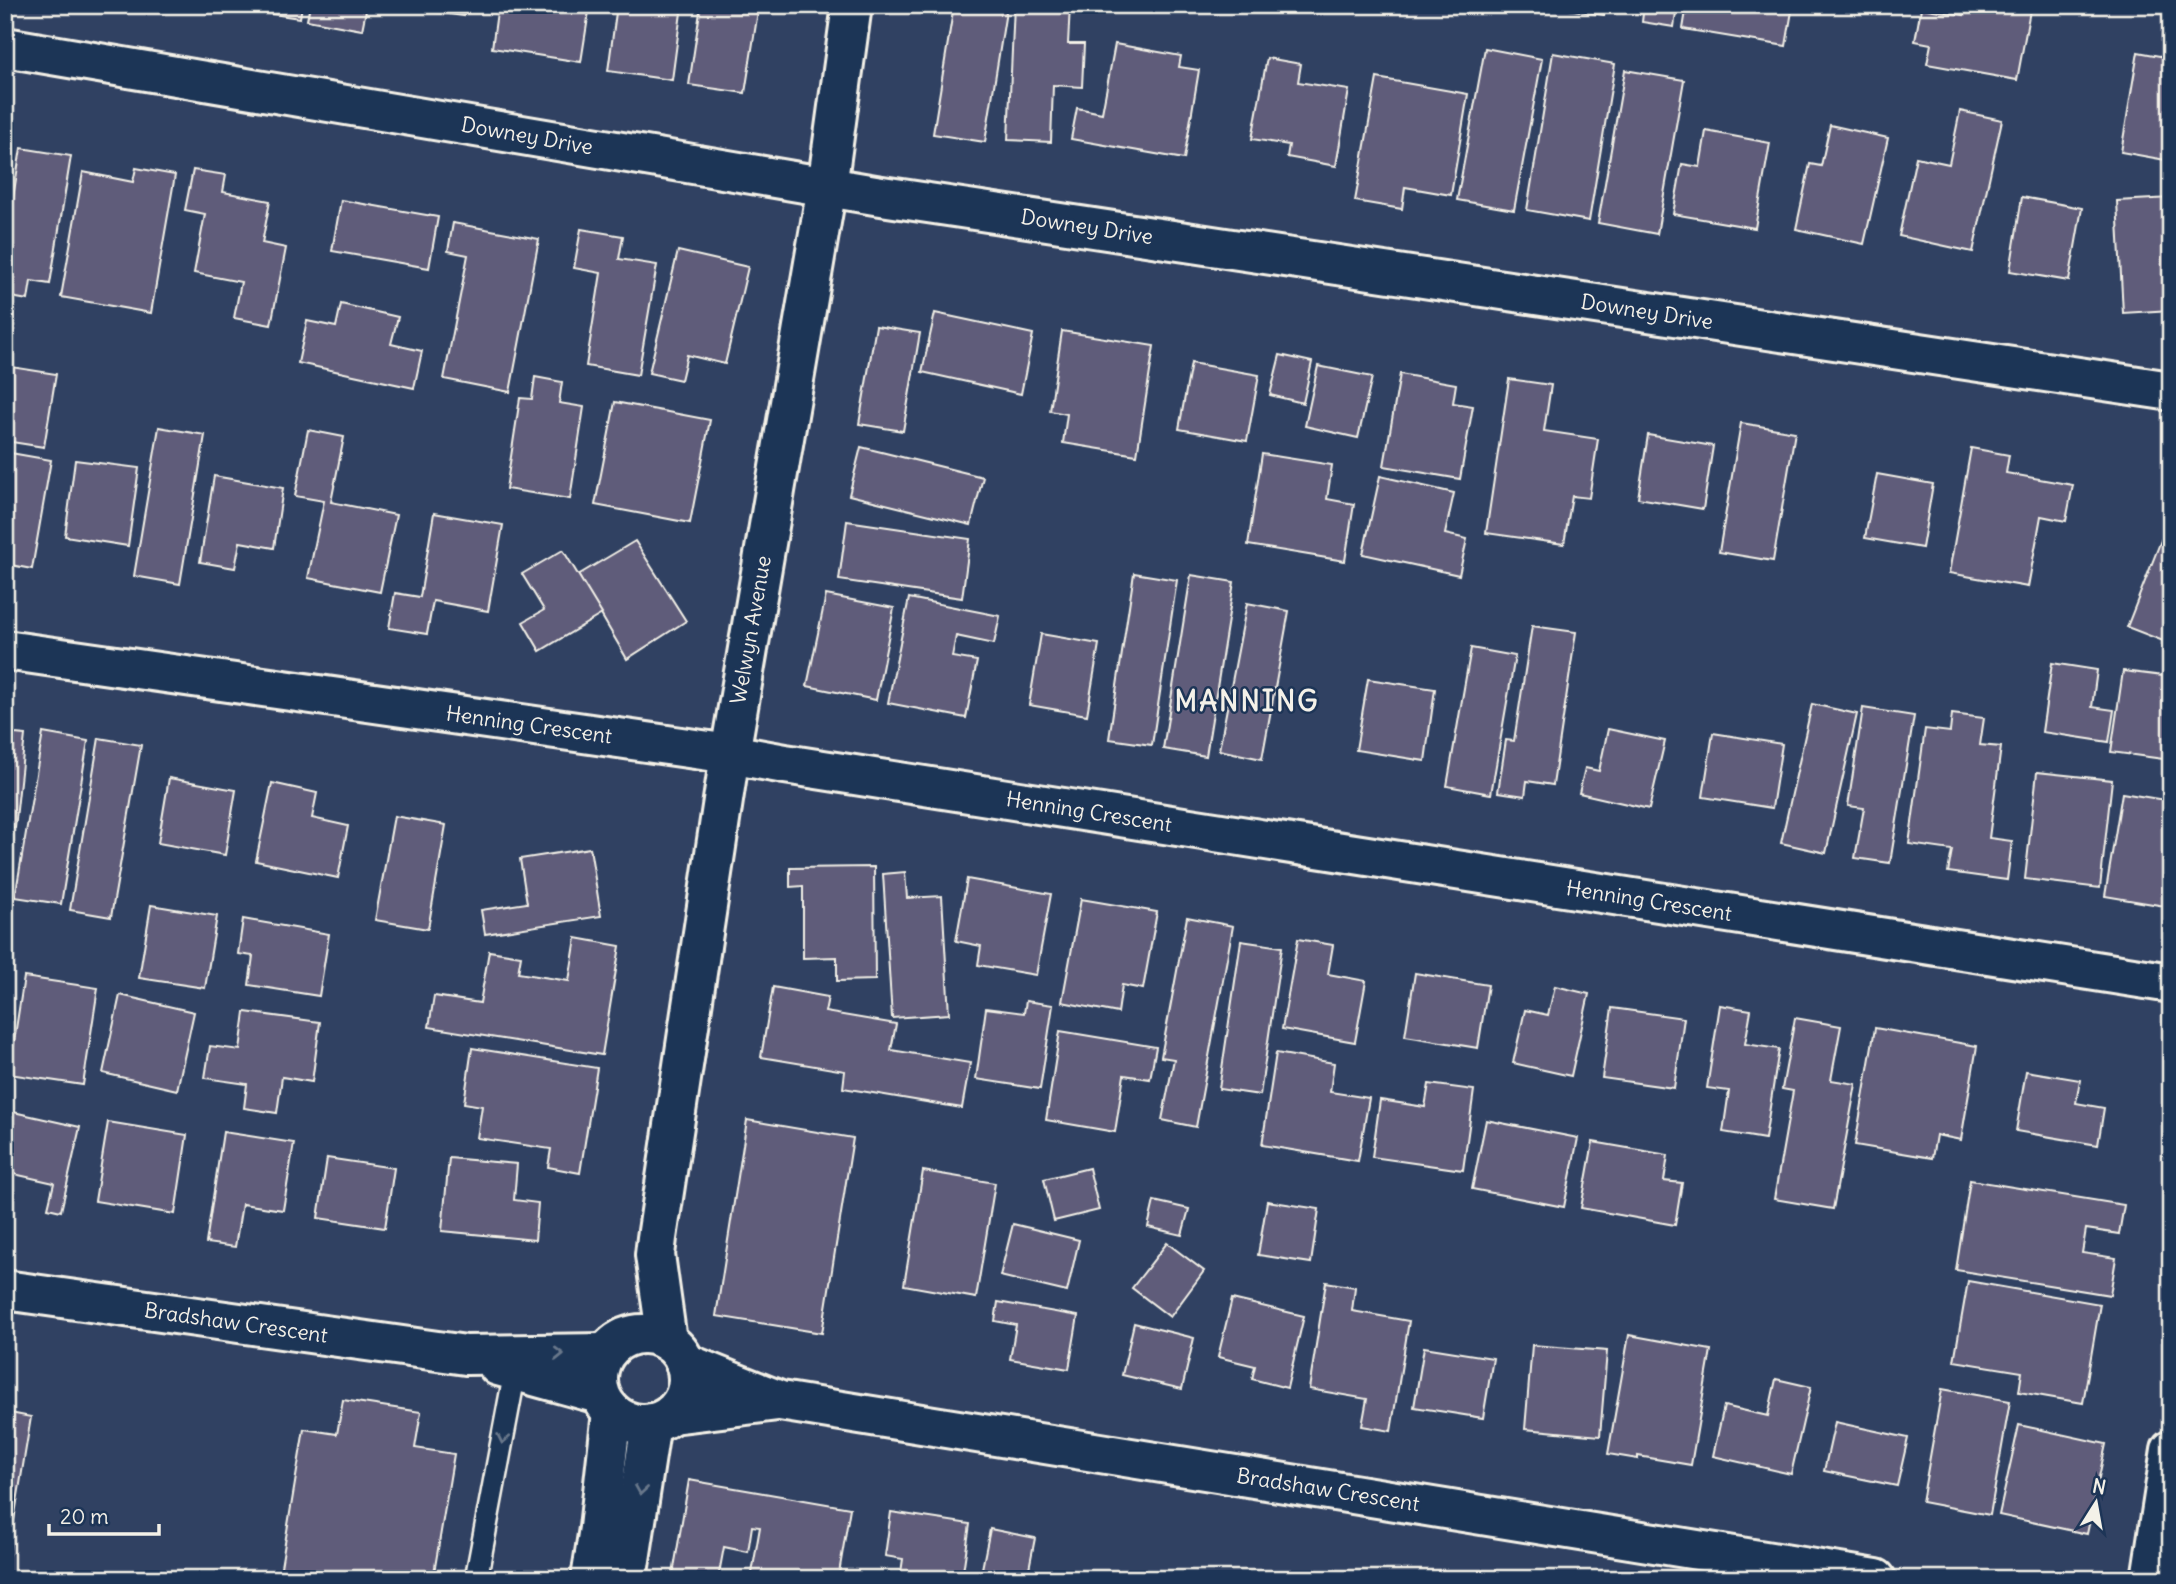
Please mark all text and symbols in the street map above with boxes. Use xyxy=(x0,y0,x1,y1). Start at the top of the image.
street label: Downey Drive xyxy=(459,111,595,160)
street label: Downey Drive xyxy=(1019,203,1155,250)
street label: Downey Drive xyxy=(1579,288,1715,335)
street label: Welwyn Avenue xyxy=(724,554,777,706)
district label: MANNING xyxy=(1174,683,1320,719)
street label: Henning Crescent xyxy=(444,699,614,750)
street label: Henning Crescent xyxy=(1004,785,1174,838)
street label: Henning Crescent xyxy=(1564,874,1734,927)
street label: Bradshaw Crescent xyxy=(143,1296,329,1349)
one-way arrow xyxy=(553,1346,564,1361)
one-way arrow xyxy=(496,1433,511,1445)
street label: Bradshaw Crescent xyxy=(1235,1462,1421,1517)
north arrow xyxy=(2060,1468,2130,1538)
text: N xyxy=(2091,1473,2108,1499)
one-way arrow xyxy=(634,1484,649,1496)
scale bar xyxy=(49,1493,159,1537)
text: 20 m xyxy=(60,1503,109,1530)

